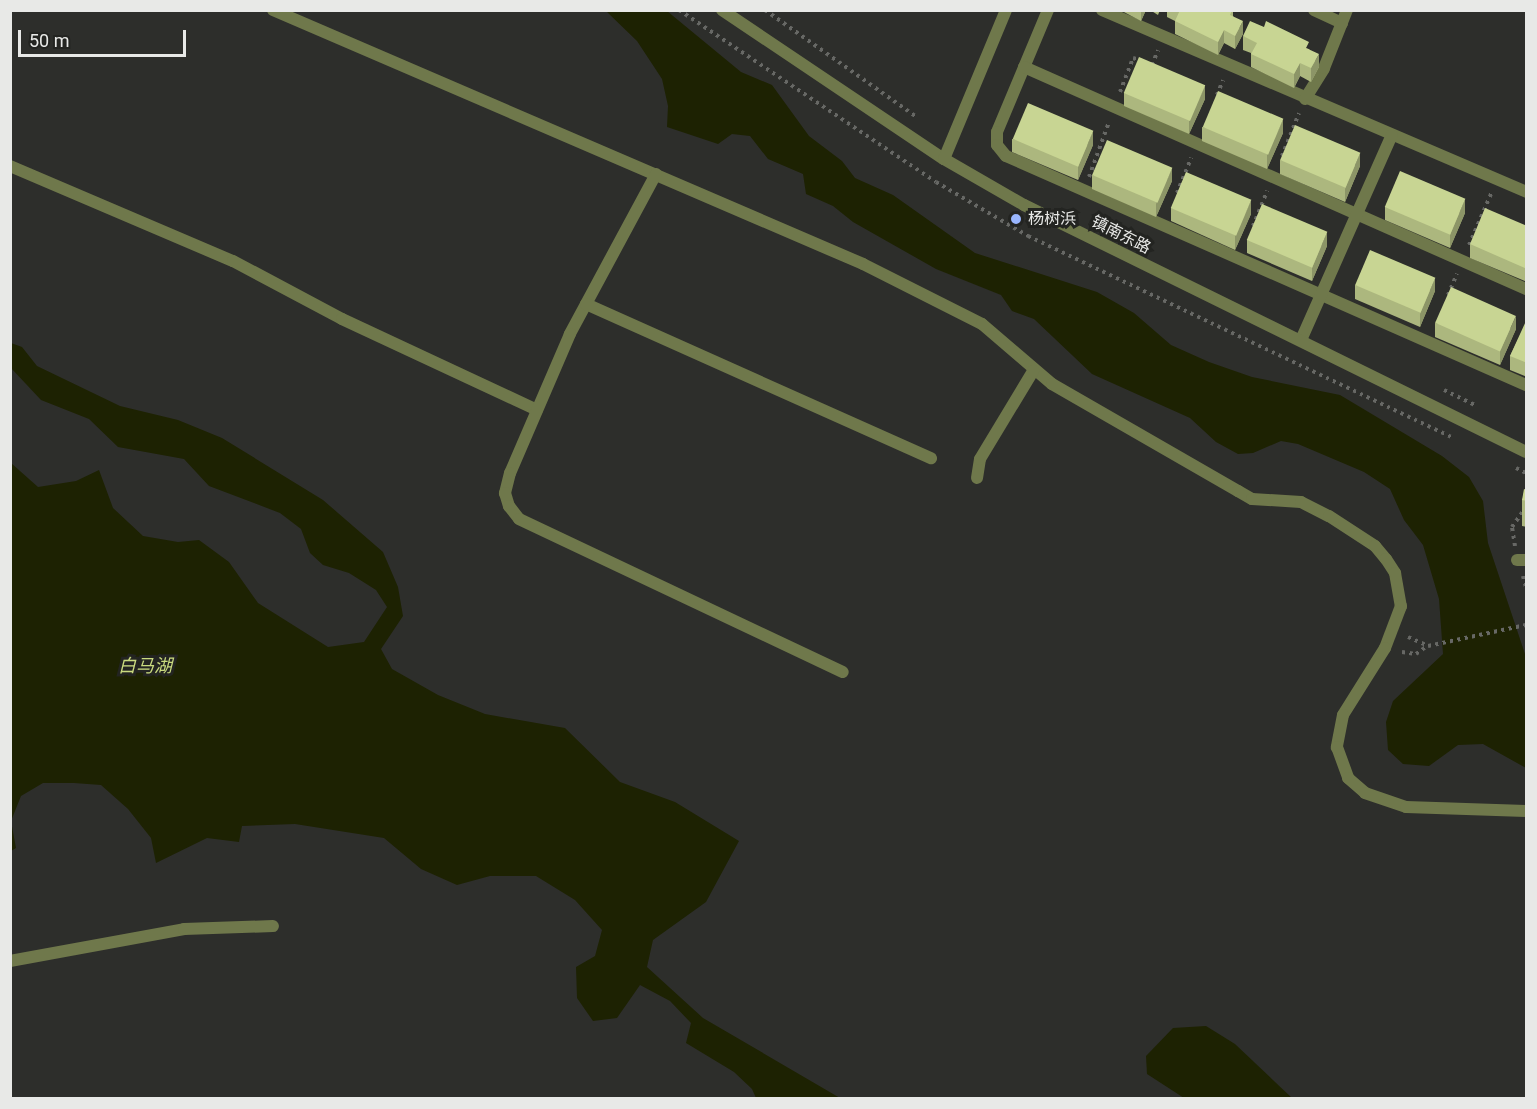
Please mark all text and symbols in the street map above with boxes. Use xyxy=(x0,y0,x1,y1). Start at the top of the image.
scale bar xyxy=(21,18,189,56)
text: 50 m xyxy=(29,30,69,51)
place label: 杨树浜 xyxy=(1028,209,1076,229)
marker: 杨树浜 xyxy=(1009,212,1023,226)
street label: 镇南东路 xyxy=(1088,212,1154,258)
water label: 白马湖 xyxy=(118,655,172,677)

